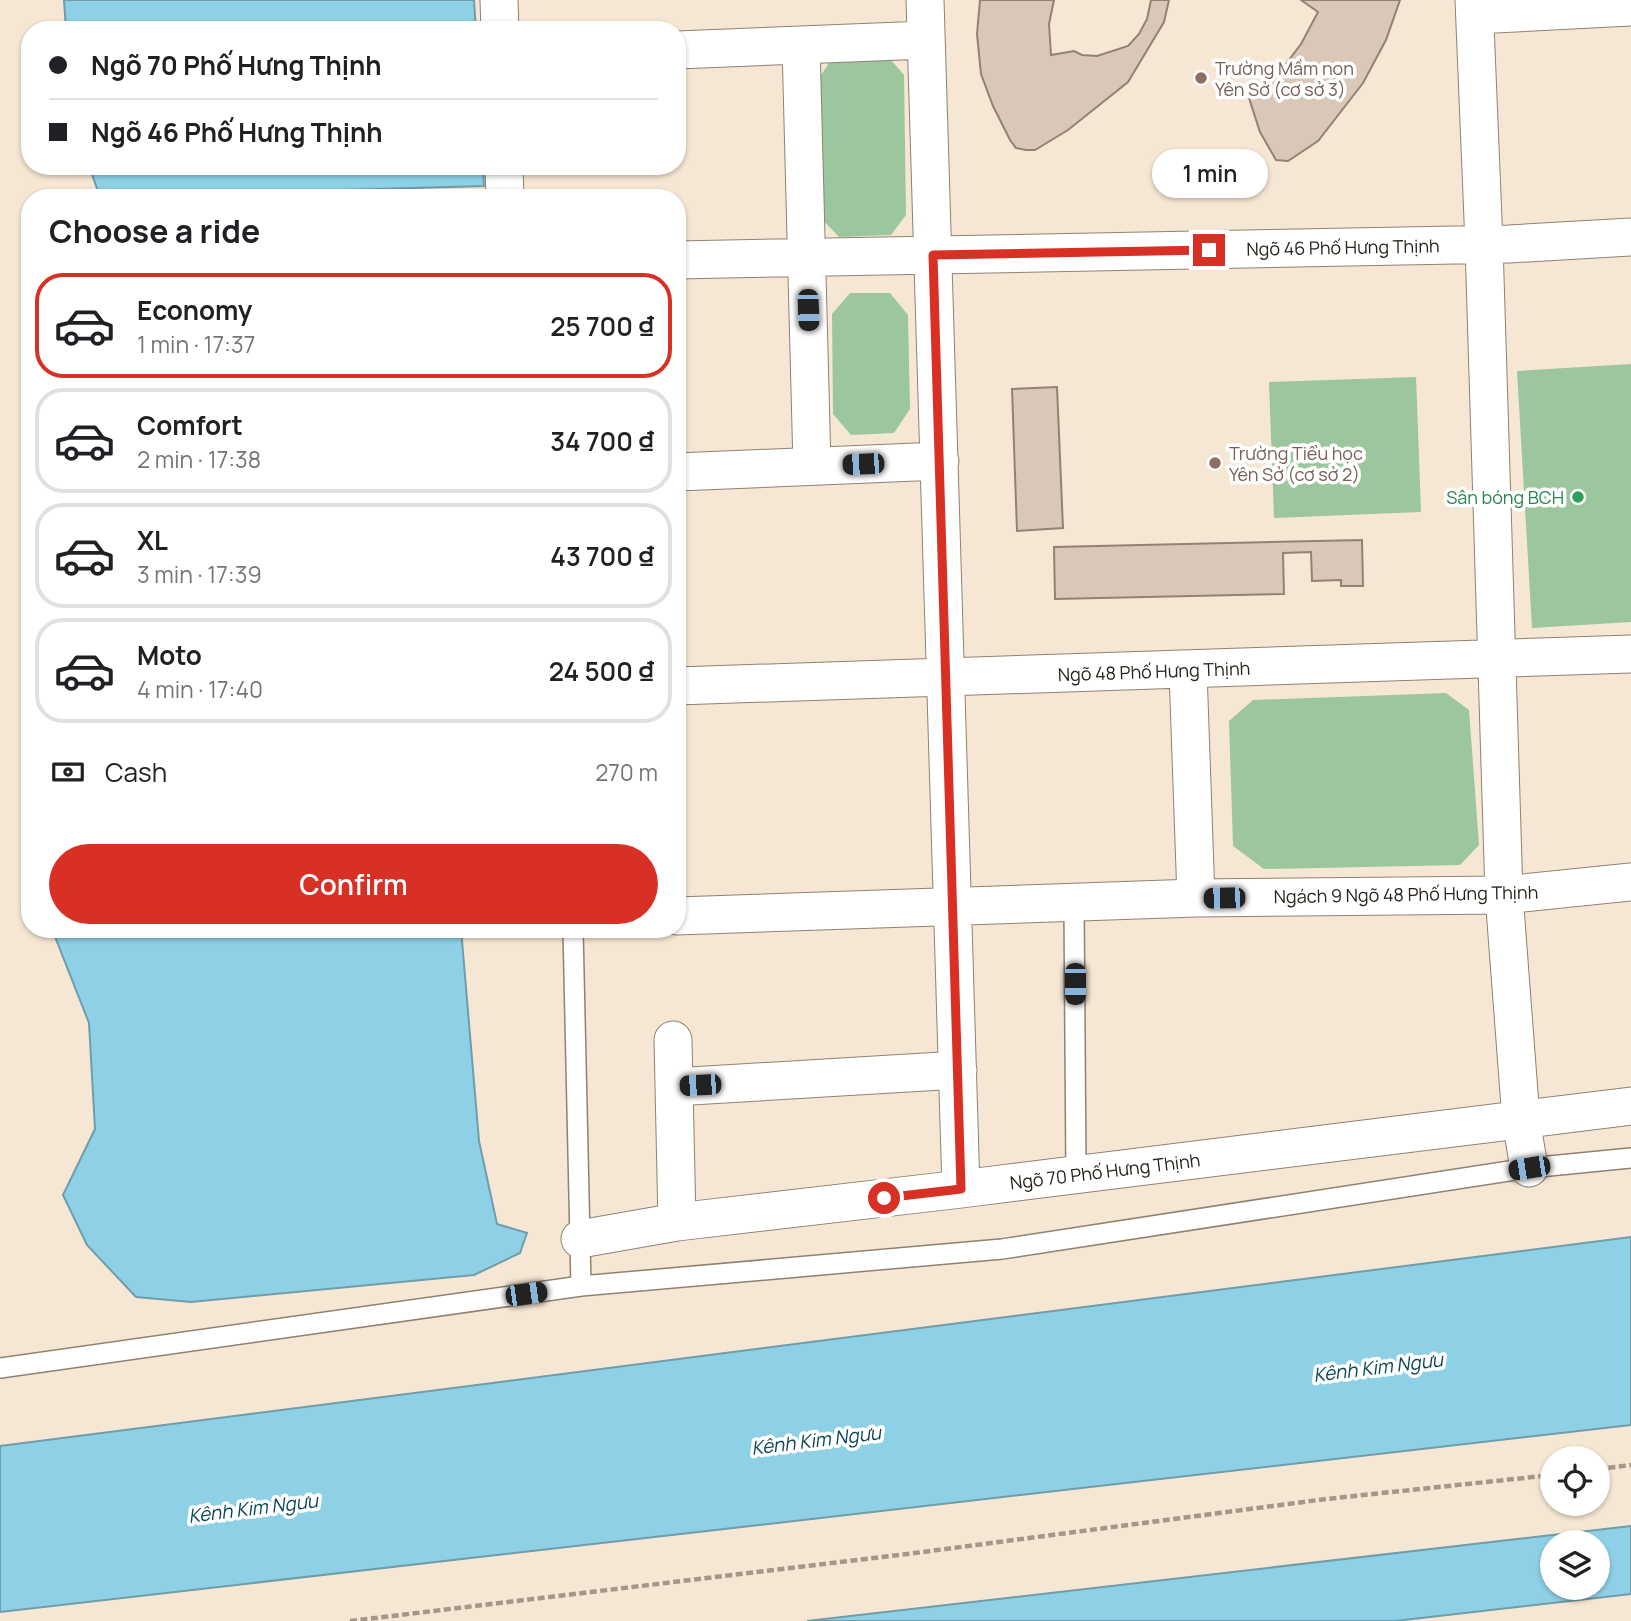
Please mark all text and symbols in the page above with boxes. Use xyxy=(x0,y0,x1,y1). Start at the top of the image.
text: Ngõ 70 Phố Hưng Thịnh xyxy=(91,47,382,83)
place label: Trường Mầm non Yên Sở (cơ sở 3) xyxy=(1215,56,1354,101)
marker: Trường Mầm non Yên Sở (cơ sở 3) xyxy=(1193,70,1209,86)
text: Ngõ 46 Phố Hưng Thịnh xyxy=(91,114,383,150)
callout: 1 min xyxy=(1151,148,1267,198)
text: 1 min xyxy=(1183,157,1237,189)
text: Choose a ride xyxy=(49,209,260,253)
street label: Ngõ 46 Phố Hưng Thịnh xyxy=(1246,233,1440,261)
route end xyxy=(1193,234,1225,266)
car xyxy=(797,289,820,331)
text: Economy xyxy=(137,292,252,328)
icon: car xyxy=(53,294,116,357)
text: 25 700 ₫ xyxy=(550,308,654,344)
text: 1 min · 17:37 xyxy=(137,328,255,360)
text: Comfort xyxy=(137,407,243,443)
icon: car xyxy=(53,409,116,472)
text: 34 700 ₫ xyxy=(550,423,654,459)
place label: Trường Tiểu học Yên Sở (cơ sở 2) xyxy=(1229,441,1363,486)
text: 2 min · 17:38 xyxy=(137,443,261,475)
car xyxy=(842,453,885,475)
marker: Trường Tiểu học Yên Sở (cơ sở 2) xyxy=(1207,455,1223,471)
place label: Sân bóng BCH xyxy=(1446,485,1564,509)
marker: Sân bóng BCH xyxy=(1570,489,1586,505)
text: XL xyxy=(137,522,168,558)
icon: car xyxy=(53,524,116,587)
text: 43 700 ₫ xyxy=(550,538,654,574)
text: 3 min · 17:39 xyxy=(137,558,262,590)
text: Moto xyxy=(137,637,202,673)
icon: car xyxy=(53,639,116,702)
text: 24 500 ₫ xyxy=(549,653,654,689)
street label: Ngõ 48 Phố Hưng Thịnh xyxy=(1057,656,1251,686)
text: 4 min · 17:40 xyxy=(137,673,263,705)
icon: cash xyxy=(49,753,87,791)
text: Cash xyxy=(105,754,167,790)
text: 270 m xyxy=(595,756,658,788)
button: Confirm xyxy=(49,844,658,924)
street label: Ngách 9 Ngõ 48 Phố Hưng Thịnh xyxy=(1273,880,1539,908)
car xyxy=(1203,887,1246,909)
car xyxy=(1065,963,1086,1005)
car xyxy=(679,1073,722,1097)
street label: Ngõ 70 Phố Hưng Thịnh xyxy=(1008,1147,1202,1195)
car xyxy=(1507,1154,1552,1182)
route start xyxy=(868,1182,900,1214)
car xyxy=(504,1281,549,1307)
water label: Kênh Kim Ngưu xyxy=(1312,1346,1446,1388)
water label: Kênh Kim Ngưu xyxy=(750,1419,884,1461)
map controls xyxy=(1540,1446,1610,1600)
button: locate xyxy=(1540,1446,1610,1516)
water label: Kênh Kim Ngưu xyxy=(187,1487,321,1529)
button: layers xyxy=(1540,1530,1610,1600)

